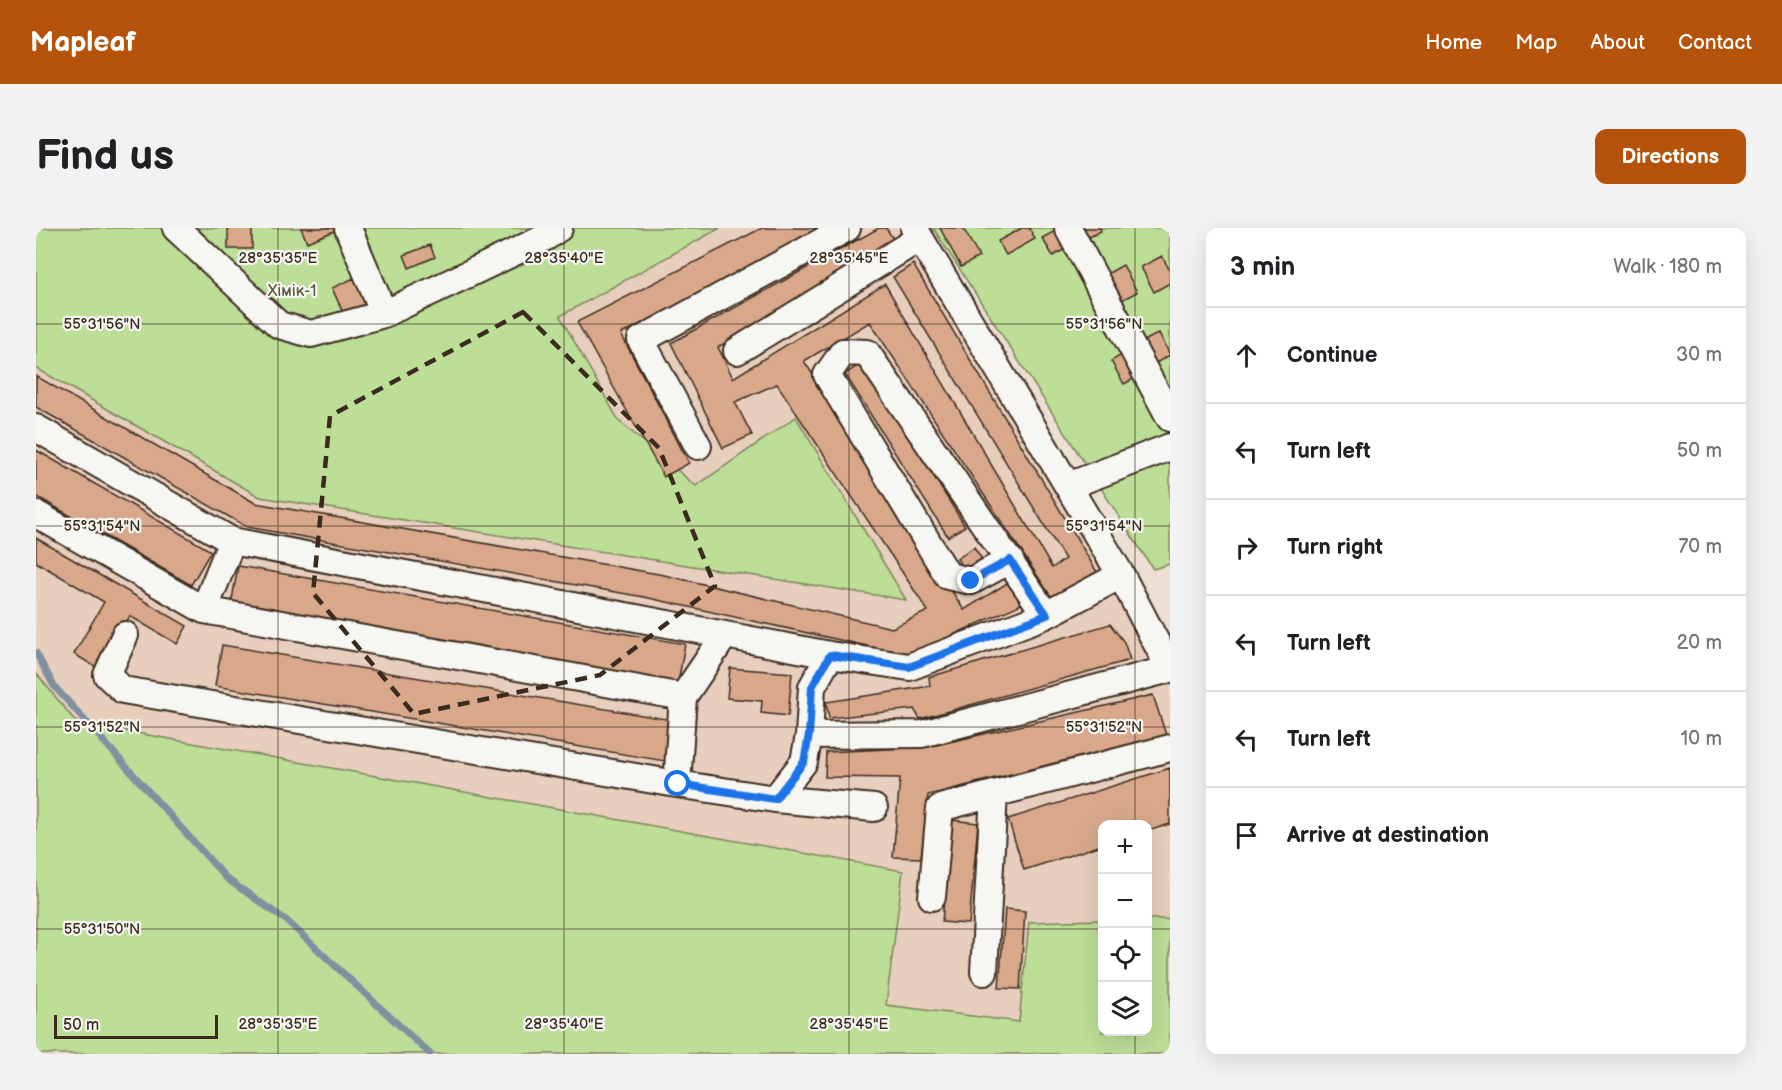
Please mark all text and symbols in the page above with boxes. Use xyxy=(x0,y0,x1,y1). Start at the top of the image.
text: Mapleaf xyxy=(30,26,136,59)
text: Home xyxy=(1425,30,1482,55)
text: Map xyxy=(1515,30,1557,55)
text: About xyxy=(1590,30,1645,55)
text: Contact xyxy=(1678,30,1752,55)
button: Directions xyxy=(1595,129,1746,184)
text: Find us xyxy=(36,131,174,182)
text: 28°35'35"E xyxy=(239,249,318,268)
text: 28°35'40"E xyxy=(524,249,604,268)
text: 28°35'45"E xyxy=(810,249,889,268)
text: 3 min xyxy=(1230,252,1295,283)
text: Walk · 180 m xyxy=(1613,255,1722,279)
park label: Хімік-1 xyxy=(268,282,316,301)
text: 55°31'56"N xyxy=(64,315,140,334)
text: 55°31'56"N xyxy=(1066,315,1142,334)
icon: ahead xyxy=(1230,339,1263,372)
text: Continue xyxy=(1287,342,1377,369)
text: 30 m xyxy=(1676,343,1722,367)
icon: left xyxy=(1230,435,1263,468)
text: Turn left xyxy=(1287,438,1371,465)
text: 50 m xyxy=(1677,439,1722,463)
text: 55°31'54"N xyxy=(64,517,140,536)
text: 55°31'54"N xyxy=(1066,517,1142,536)
icon: right xyxy=(1230,531,1263,564)
text: Turn right xyxy=(1287,534,1383,561)
text: 70 m xyxy=(1678,535,1722,559)
route end xyxy=(957,567,983,593)
icon: left xyxy=(1230,627,1263,660)
text: Turn left xyxy=(1287,630,1371,657)
text: 20 m xyxy=(1677,631,1722,655)
text: 55°31'52"N xyxy=(64,718,140,737)
text: 55°31'52"N xyxy=(1066,718,1142,737)
icon: left xyxy=(1230,723,1263,756)
text: Turn left xyxy=(1287,726,1371,753)
text: 10 m xyxy=(1681,727,1722,751)
route start xyxy=(664,770,690,796)
icon: arrive xyxy=(1230,819,1263,852)
map controls xyxy=(1098,820,1152,1036)
button: + xyxy=(1098,820,1152,874)
text: Arrive at destination xyxy=(1287,822,1489,849)
button: − xyxy=(1098,874,1152,928)
text: 55°31'50"N xyxy=(64,920,140,939)
button: locate xyxy=(1098,928,1152,982)
button: layers xyxy=(1098,982,1152,1036)
scale bar xyxy=(54,1012,218,1040)
text: 28°35'35"E xyxy=(239,1015,318,1034)
text: 28°35'40"E xyxy=(524,1015,604,1034)
text: 28°35'45"E xyxy=(810,1015,889,1034)
text: 50 m xyxy=(63,1016,99,1035)

